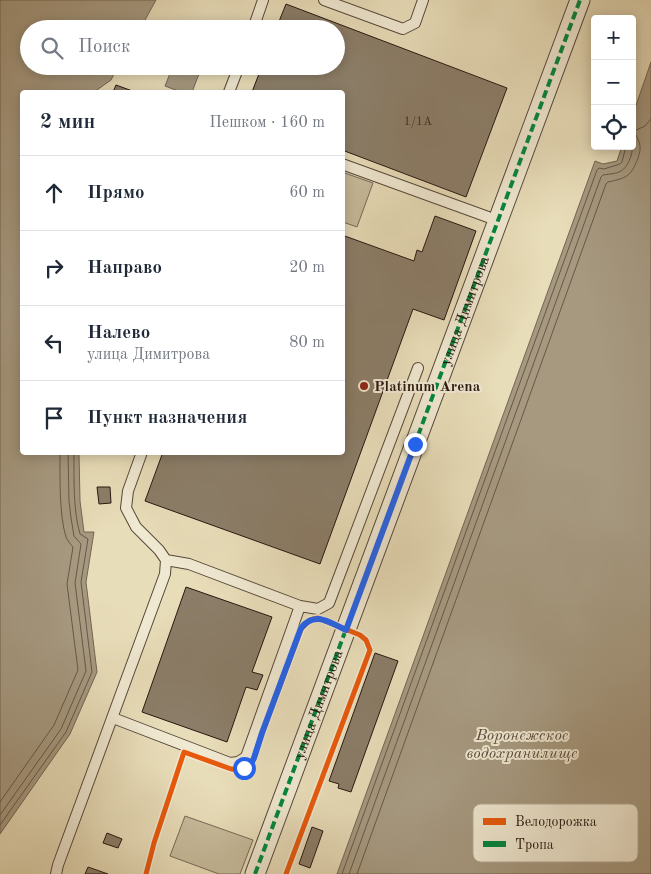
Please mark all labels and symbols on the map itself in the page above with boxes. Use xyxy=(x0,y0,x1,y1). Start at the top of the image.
house number: 1/1А xyxy=(404,116,432,128)
street label: улица Димитрова xyxy=(439,254,493,368)
marker: Platinum Arena xyxy=(358,380,370,392)
place label: Platinum Arena xyxy=(374,380,481,395)
route end xyxy=(404,433,427,456)
street label: улица Димитрова xyxy=(292,648,347,762)
water label: Воронежское водохранилище xyxy=(467,728,578,762)
route start xyxy=(233,757,256,780)
legend xyxy=(473,804,638,862)
text: Велодорожка xyxy=(515,815,597,829)
text: Тропа xyxy=(515,838,554,852)

